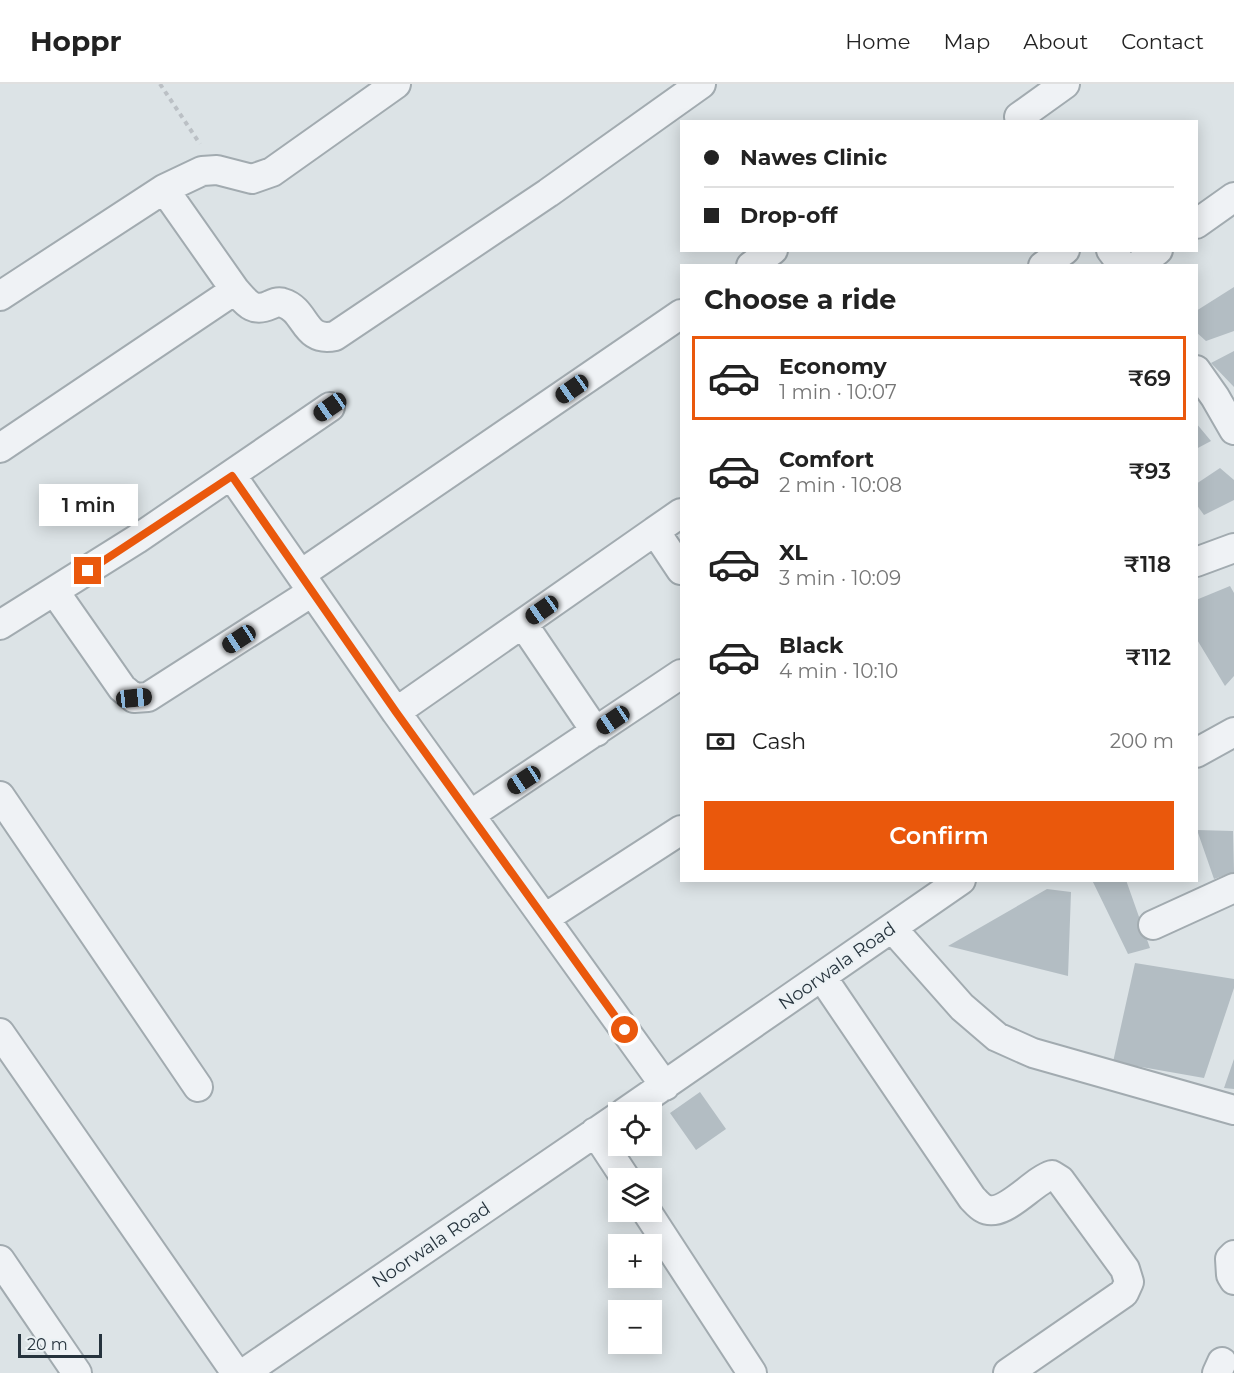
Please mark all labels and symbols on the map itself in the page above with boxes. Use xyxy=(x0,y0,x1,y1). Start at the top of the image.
car xyxy=(552,371,592,407)
car xyxy=(310,389,350,425)
callout: 1 min xyxy=(38,484,138,526)
route end xyxy=(74,557,101,584)
car xyxy=(522,592,562,628)
car xyxy=(219,622,259,656)
car xyxy=(115,687,153,709)
car xyxy=(593,702,633,738)
car xyxy=(504,763,544,797)
street label: Noorwala Road xyxy=(774,917,900,1015)
route start xyxy=(611,1016,638,1043)
street label: Noorwala Road xyxy=(368,1197,494,1293)
scale bar xyxy=(18,1331,102,1358)

